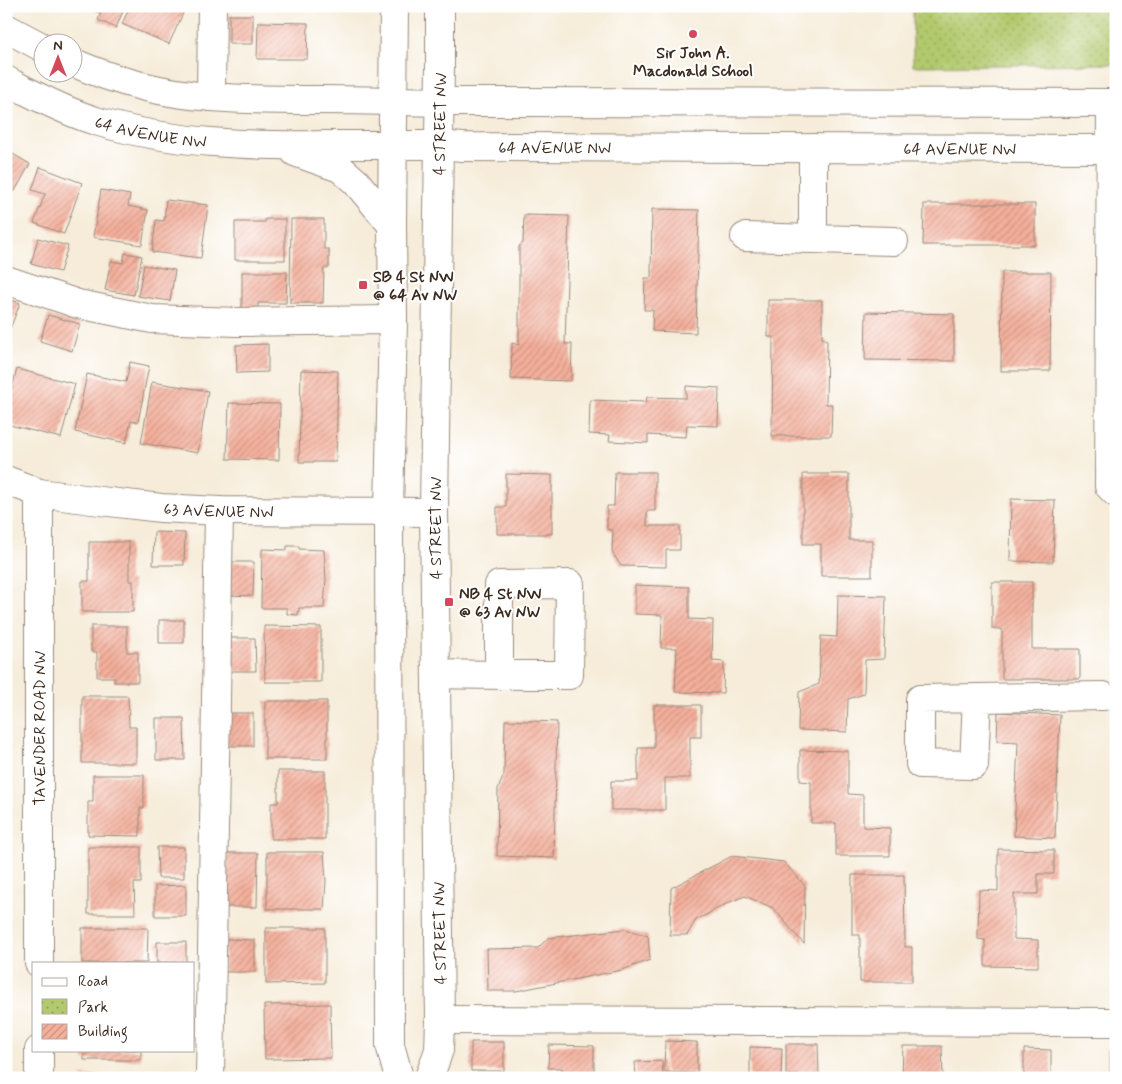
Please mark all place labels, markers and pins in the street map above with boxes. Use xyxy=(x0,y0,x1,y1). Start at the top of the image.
marker: Sir John A. Macdonald School xyxy=(687,28,699,40)
place label: Sir John A. Macdonald School xyxy=(633,43,753,82)
place label: SB 4 St NW @ 64 Av NW xyxy=(373,267,458,306)
marker: SB 4 St NW @ 64 Av NW xyxy=(357,279,369,291)
place label: NB 4 St NW @ 63 Av NW xyxy=(459,584,542,623)
marker: NB 4 St NW @ 63 Av NW xyxy=(443,596,455,608)

